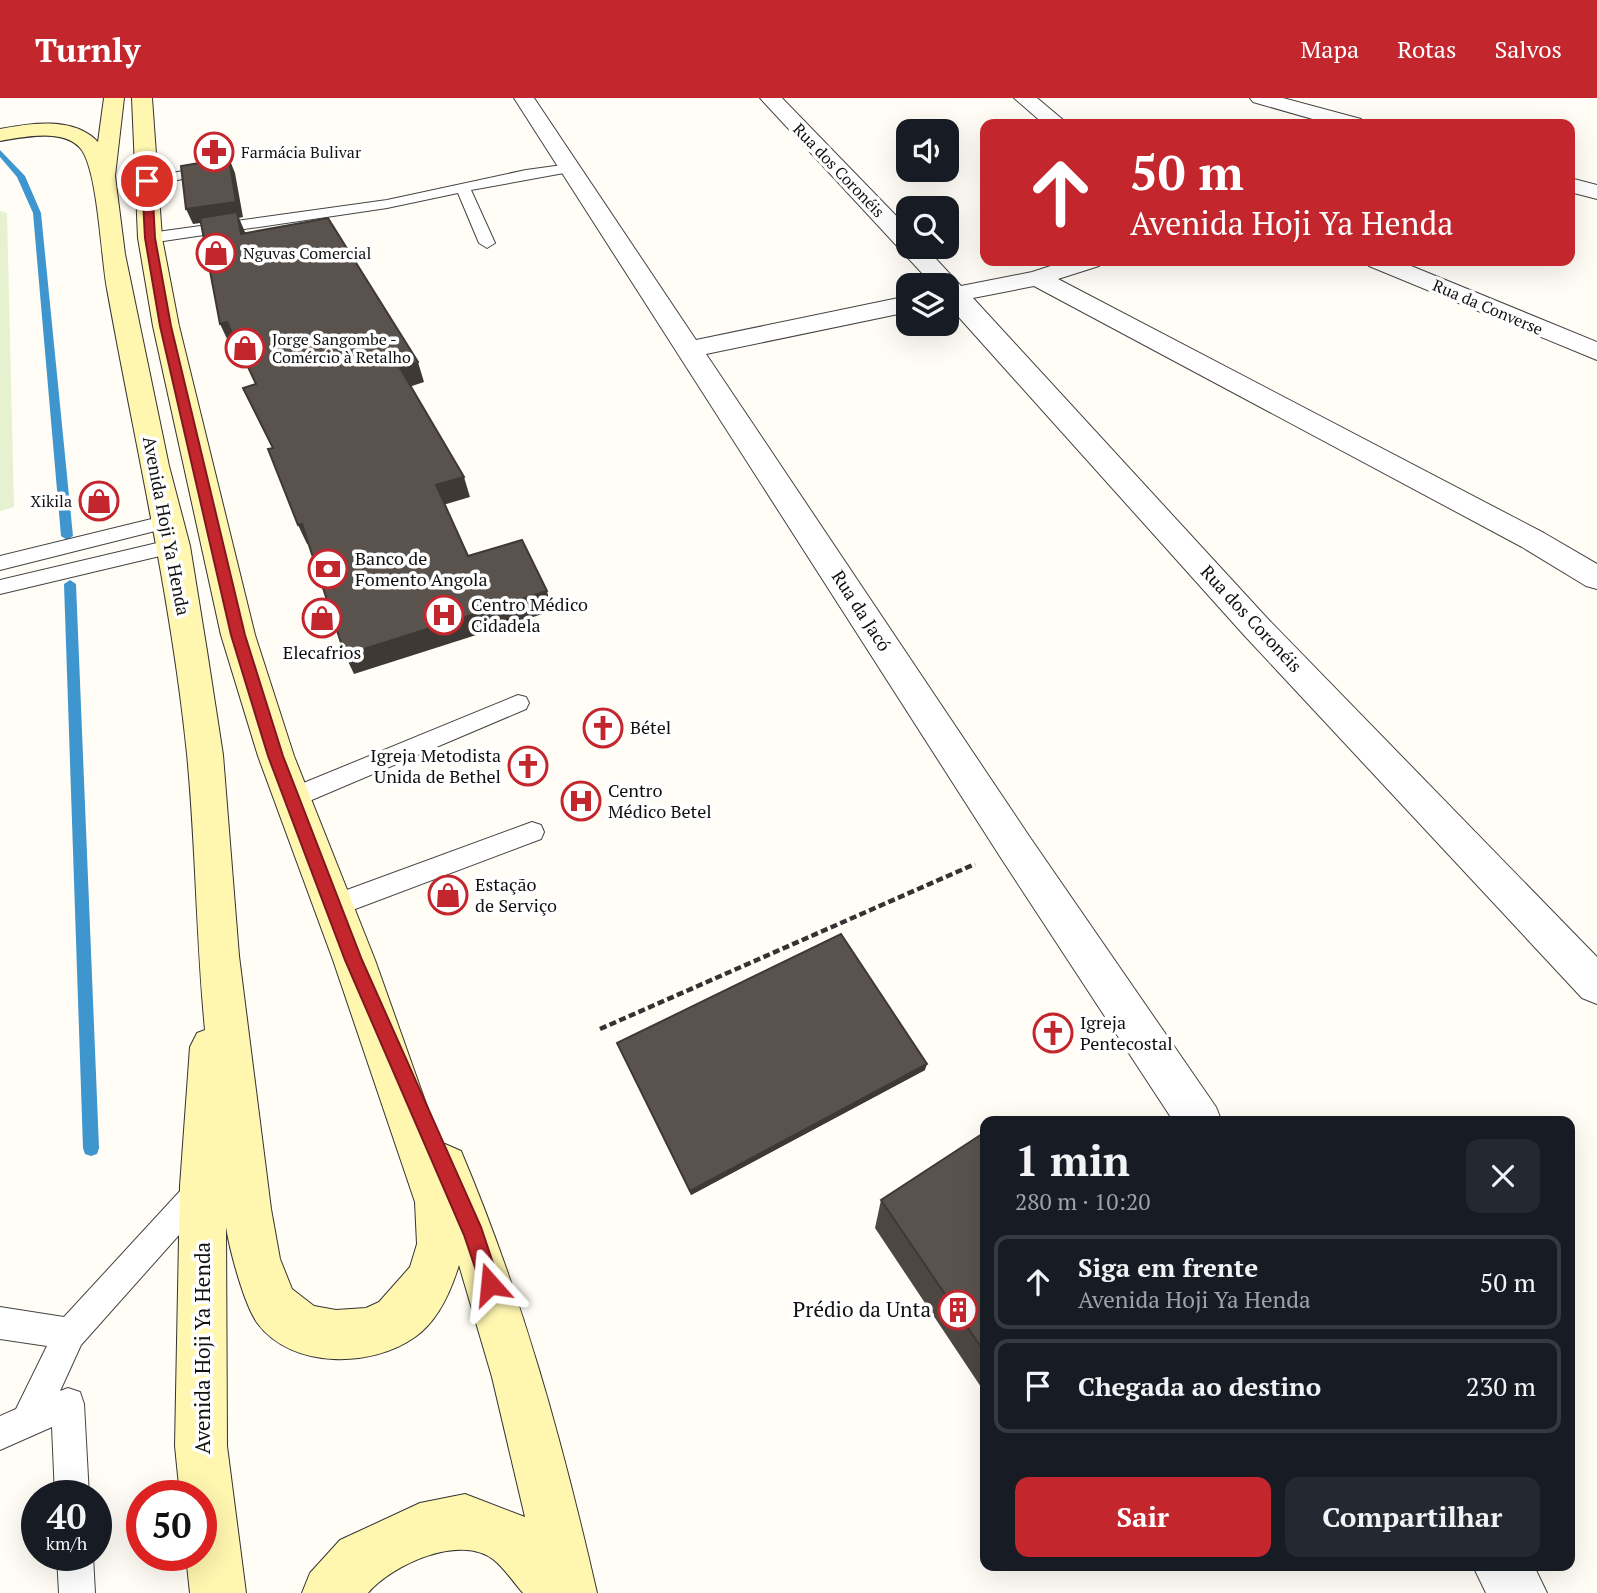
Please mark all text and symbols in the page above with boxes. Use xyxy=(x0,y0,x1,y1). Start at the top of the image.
text: Turnly xyxy=(35,28,140,71)
text: Mapa xyxy=(1300,33,1359,65)
text: Rotas xyxy=(1397,33,1456,65)
text: Salvos xyxy=(1494,33,1562,65)
street label: Rua dos Coronéis xyxy=(788,118,890,222)
map controls xyxy=(896,119,959,336)
button: sound xyxy=(896,119,959,182)
pharmacy icon: Farmácia Bulivar xyxy=(193,131,235,173)
text: 50 m xyxy=(1130,139,1244,204)
place label: Farmácia Bulivar xyxy=(241,141,362,163)
icon: ahead xyxy=(1015,147,1106,238)
pin xyxy=(117,151,177,211)
icon: arrive xyxy=(128,162,166,200)
button: search xyxy=(896,196,959,259)
text: Avenida Hoji Ya Henda xyxy=(1130,202,1454,244)
shop icon: Nguvas Comercial xyxy=(195,232,237,274)
place label: Nguvas Comercial xyxy=(243,242,371,264)
button: layers xyxy=(896,273,959,336)
street label: Rua da Converse xyxy=(1430,274,1546,340)
shop icon: Jorge Sangombe - Comércio à Retalho xyxy=(224,327,266,369)
place label: Jorge Sangombe - Comércio à Retalho xyxy=(272,328,411,368)
street label: Avenida Hoji Ya Henda xyxy=(138,434,196,617)
shop icon: Xikila xyxy=(78,480,120,522)
place label: Xikila xyxy=(30,490,72,512)
place label: Banco de Fomento Angola xyxy=(355,546,488,591)
bank icon: Banco de Fomento Angola xyxy=(307,548,349,590)
street label: Rua dos Coronéis xyxy=(1196,560,1308,677)
street label: Rua da Jacó xyxy=(827,565,897,656)
place label: Centro Médico Cidadela xyxy=(471,592,588,637)
hospital icon: Centro Médico Cidadela xyxy=(423,594,465,636)
shop icon: Elecafrios xyxy=(301,597,343,639)
place label: Elecafrios xyxy=(283,640,361,664)
church icon: Bétel xyxy=(582,707,624,749)
place label: Bétel xyxy=(630,715,671,739)
place label: Igreja Metodista Unida de Bethel xyxy=(370,743,501,788)
church icon: Igreja Metodista Unida de Bethel xyxy=(507,745,549,787)
place label: Centro Médico Betel xyxy=(608,778,712,823)
hospital icon: Centro Médico Betel xyxy=(560,780,602,822)
place label: Estação de Serviço xyxy=(475,872,557,917)
shop icon: Estação de Serviço xyxy=(427,874,469,916)
place label: Igreja Pentecostal xyxy=(1080,1010,1173,1055)
church icon: Igreja Pentecostal xyxy=(1032,1012,1074,1054)
text: 1 min xyxy=(1015,1132,1130,1188)
button: close xyxy=(1466,1139,1540,1213)
text: 280 m · 10:20 xyxy=(1015,1186,1150,1217)
street label: Avenida Hoji Ya Henda xyxy=(188,1241,216,1454)
position arrow xyxy=(453,1247,527,1321)
text: Siga em frente xyxy=(1078,1250,1258,1284)
icon: ahead xyxy=(1019,1263,1057,1301)
text: 50 m xyxy=(1480,1265,1536,1299)
text: Avenida Hoji Ya Henda xyxy=(1078,1284,1311,1315)
building icon: Prédio da Unta xyxy=(937,1289,979,1331)
place label: Prédio da Unta xyxy=(793,1295,931,1323)
icon: arrive xyxy=(1019,1367,1057,1405)
text: Chegada ao destino xyxy=(1078,1369,1321,1403)
text: 230 m xyxy=(1466,1369,1536,1403)
button: Sair xyxy=(1015,1477,1271,1557)
button: Compartilhar xyxy=(1285,1477,1540,1557)
speed limit sign: 50 xyxy=(126,1480,217,1571)
text: 40 xyxy=(47,1493,86,1539)
text: km/h xyxy=(46,1531,87,1555)

